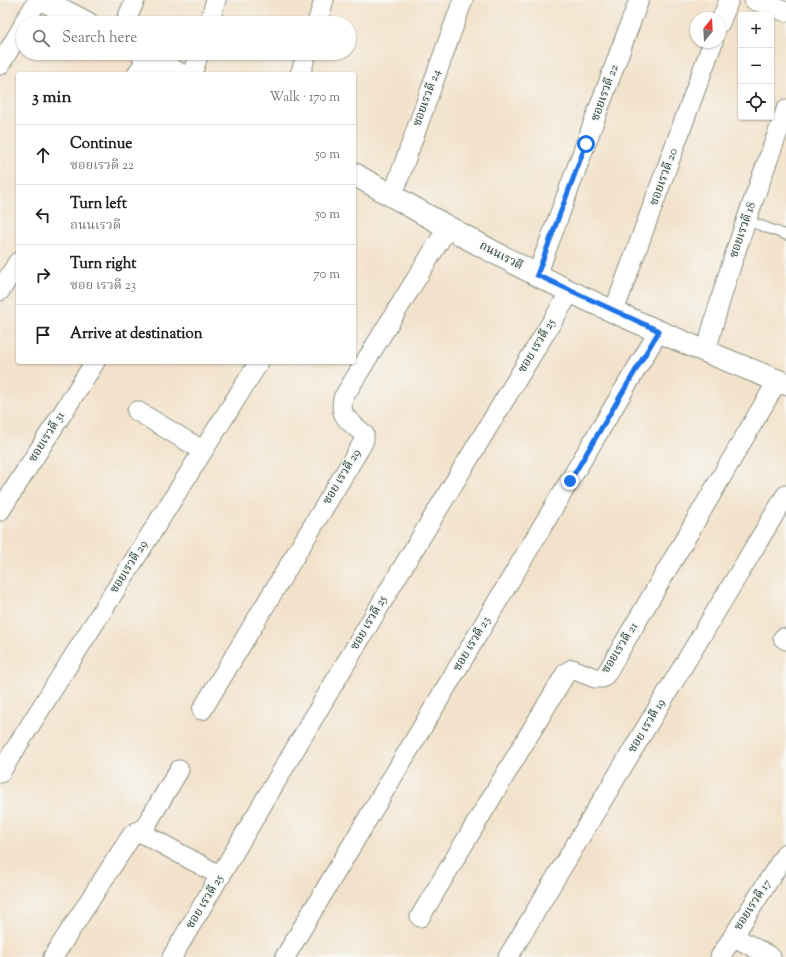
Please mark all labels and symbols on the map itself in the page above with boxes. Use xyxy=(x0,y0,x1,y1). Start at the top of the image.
north arrow xyxy=(690,12,726,48)
street label: ซอยเรวดี 22 xyxy=(586,62,624,124)
street label: ซอยเรวดี 24 xyxy=(408,67,446,129)
route start xyxy=(577,135,595,153)
street label: ซอยเรวดี 20 xyxy=(645,146,683,208)
street label: ซอยเรวดี 18 xyxy=(725,200,761,260)
street label: ถนนเรวดี xyxy=(476,237,526,275)
street label: ซอย เรวดี 25 xyxy=(514,316,560,376)
street label: ซอยเรวดี 31 xyxy=(24,408,70,466)
street label: ซอย เรวดี 29 xyxy=(318,446,366,508)
route end xyxy=(561,472,579,490)
street label: ซอยเรวดี 29 xyxy=(106,537,152,597)
street label: ซอย เรวดี 25 xyxy=(346,592,392,654)
street label: ซอย เรวดี 23 xyxy=(449,613,495,675)
street label: ซอยเรวดี 21 xyxy=(597,619,643,677)
street label: ซอย เรวดี 19 xyxy=(624,695,670,756)
street label: ซอย เรวดี 25 xyxy=(182,872,228,932)
street label: ซอยเรวดี 17 xyxy=(730,876,776,934)

